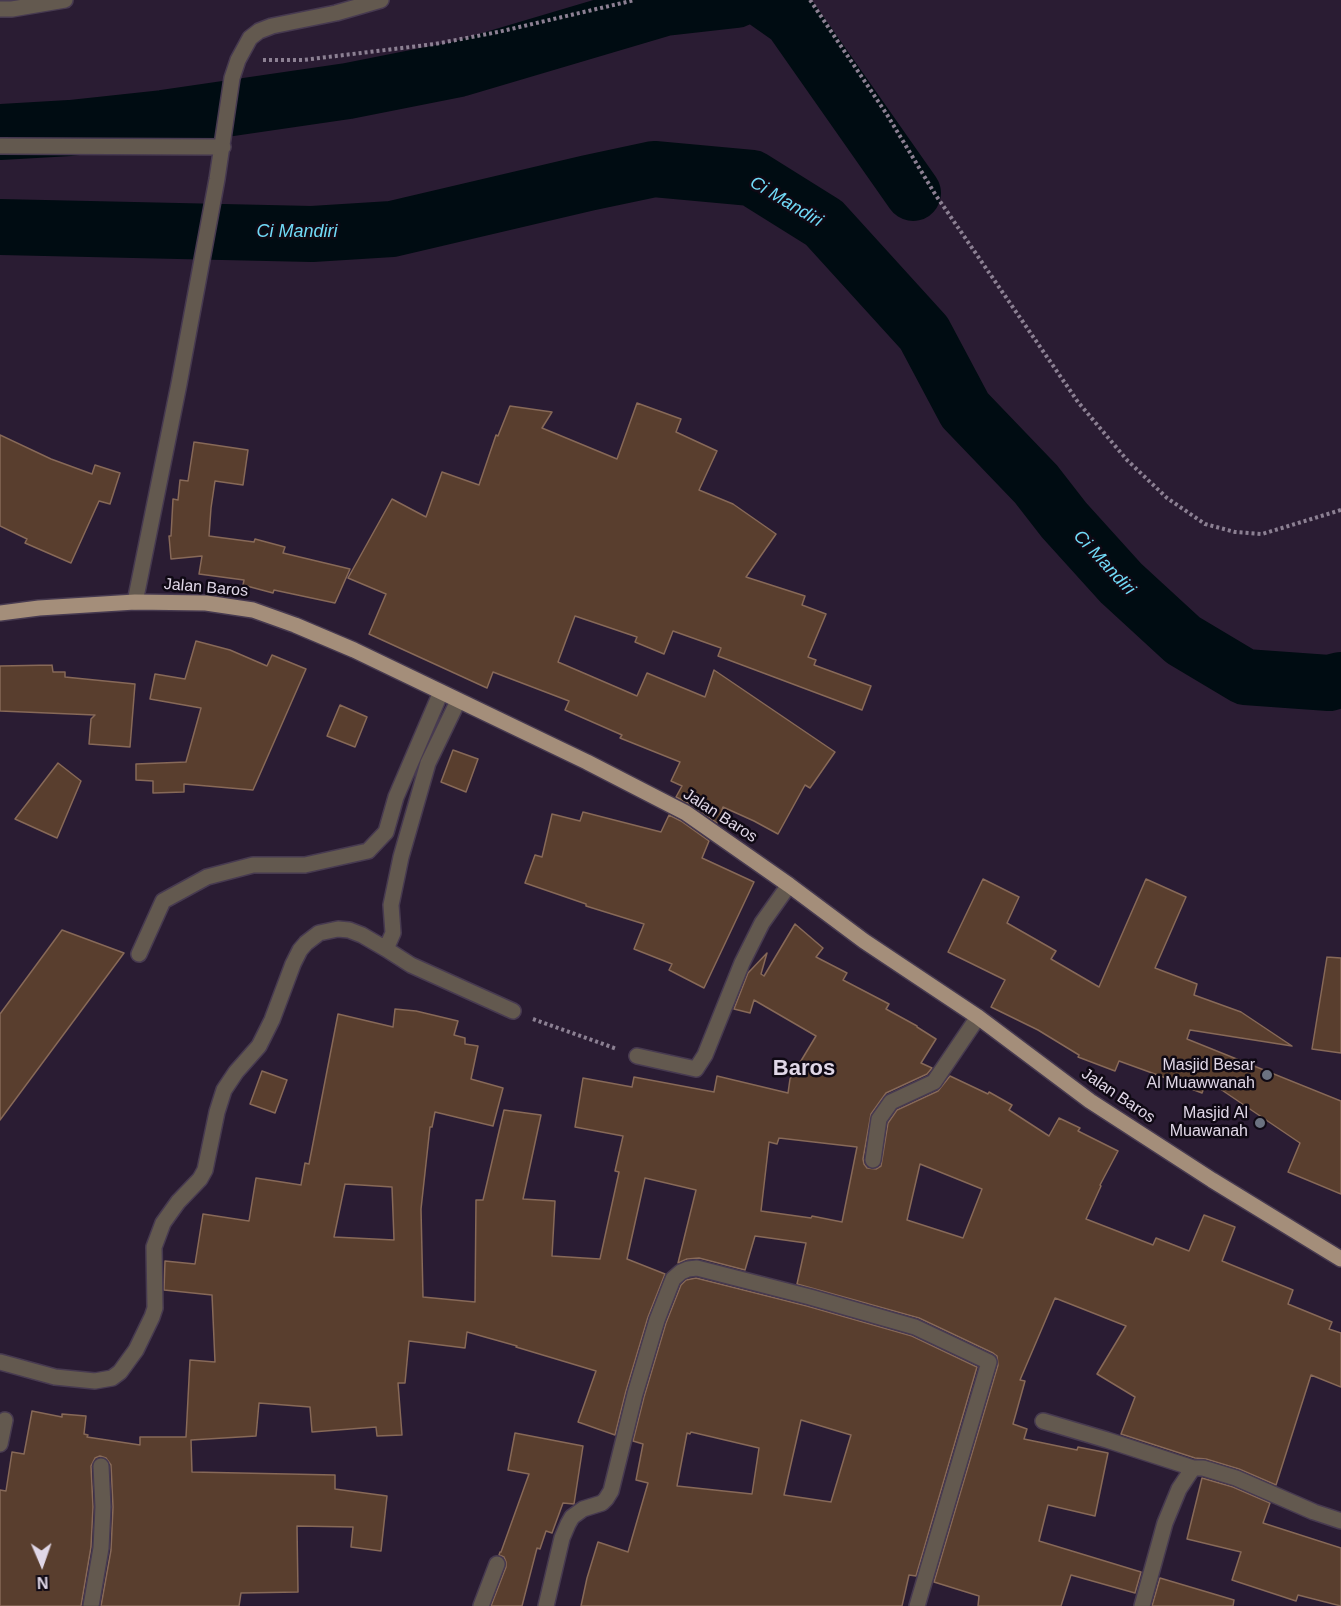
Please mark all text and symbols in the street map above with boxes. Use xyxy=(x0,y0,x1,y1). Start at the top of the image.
water label: Ci Mandiri xyxy=(746,172,826,232)
water label: Ci Mandiri xyxy=(256,221,338,243)
water label: Ci Mandiri xyxy=(1068,526,1140,600)
street label: Jalan Baros xyxy=(163,575,249,601)
street label: Jalan Baros xyxy=(679,785,761,847)
district label: Baros xyxy=(773,1056,835,1082)
place label: Masjid Besar Al Muawwanah xyxy=(1146,1056,1255,1094)
street label: Jalan Baros xyxy=(1078,1064,1158,1128)
marker: Masjid Besar Al Muawwanah xyxy=(1260,1068,1274,1082)
place label: Masjid Al Muawanah xyxy=(1170,1104,1248,1142)
marker: Masjid Al Muawanah xyxy=(1253,1116,1267,1130)
north arrow xyxy=(12,1534,72,1594)
text: N xyxy=(37,1574,49,1591)

